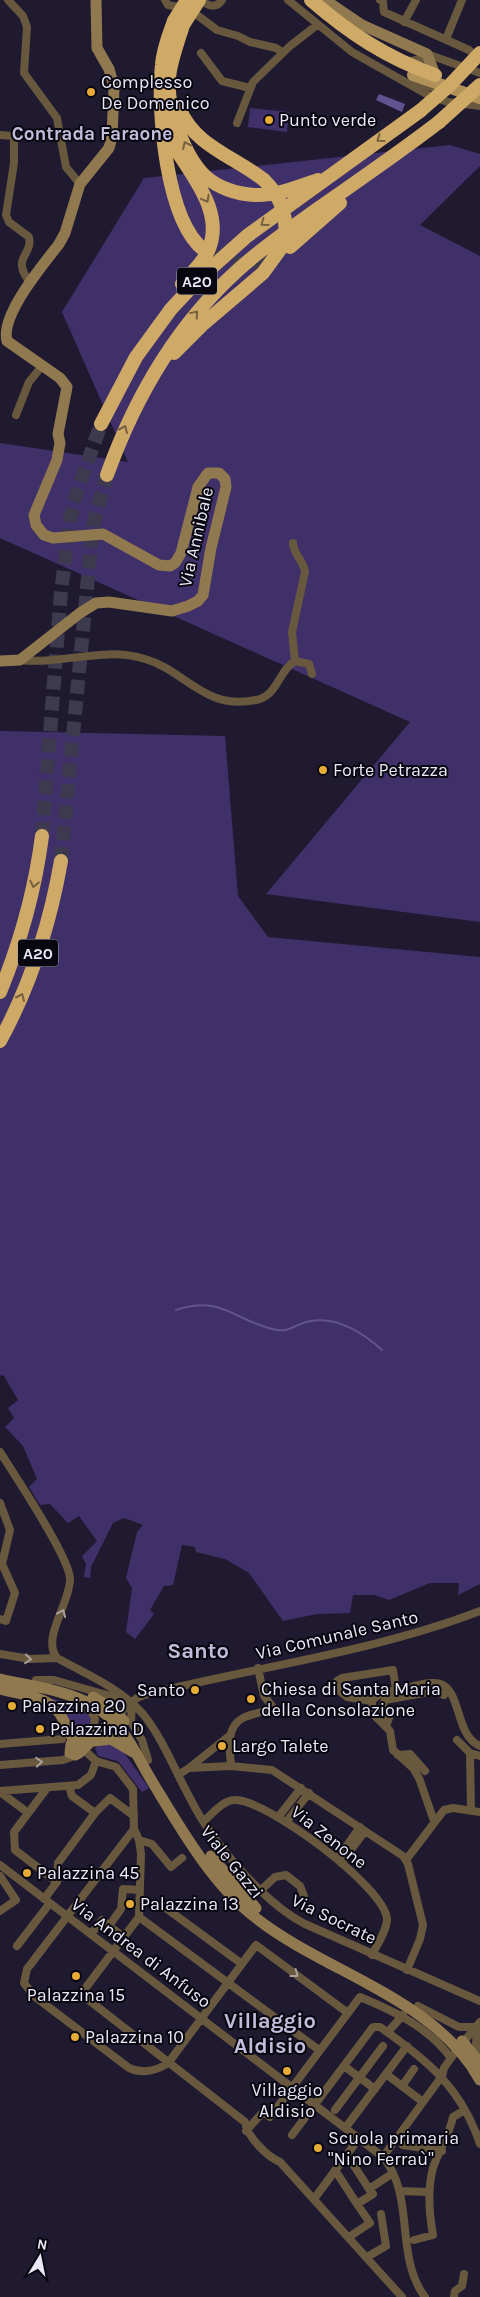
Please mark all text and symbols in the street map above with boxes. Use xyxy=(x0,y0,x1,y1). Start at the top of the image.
place label: Complesso De Domenico xyxy=(101,71,210,114)
marker: Complesso De Domenico xyxy=(85,86,97,98)
place label: Punto verde xyxy=(279,109,376,131)
marker: Punto verde xyxy=(263,114,275,126)
district label: Contrada Faraone xyxy=(12,123,172,145)
one-way arrow xyxy=(377,133,386,142)
one-way arrow xyxy=(182,141,192,150)
one-way arrow xyxy=(200,194,210,203)
one-way arrow xyxy=(261,218,270,226)
road number: A20 xyxy=(177,268,217,294)
one-way arrow xyxy=(190,311,199,320)
one-way arrow xyxy=(118,425,129,434)
street label: Via Annibale xyxy=(174,485,218,589)
place label: Forte Petrazza xyxy=(333,759,448,781)
marker: Forte Petrazza xyxy=(317,764,329,776)
one-way arrow xyxy=(29,879,40,888)
road number: A20 xyxy=(18,940,58,966)
one-way arrow xyxy=(15,993,26,1002)
street label: Via Comunale Santo xyxy=(254,1606,420,1664)
one-way arrow xyxy=(55,1609,66,1618)
district label: Santo xyxy=(167,1638,229,1664)
one-way arrow xyxy=(25,1653,33,1664)
place label: Chiesa di Santa Maria della Consolazione xyxy=(261,1678,441,1721)
place label: Santo xyxy=(137,1679,185,1701)
marker: Santo xyxy=(189,1684,201,1696)
marker: Chiesa di Santa Maria della Consolazione xyxy=(245,1693,257,1705)
place label: Palazzina 20 xyxy=(22,1695,125,1717)
marker: Palazzina 20 xyxy=(6,1700,18,1712)
place label: Palazzina D xyxy=(50,1718,144,1740)
marker: Palazzina D xyxy=(34,1723,46,1735)
place label: Largo Talete xyxy=(232,1735,328,1757)
marker: Largo Talete xyxy=(216,1740,228,1752)
one-way arrow xyxy=(35,1757,43,1768)
street label: Via Zenone xyxy=(287,1801,371,1873)
street label: Viale Gazzi xyxy=(196,1821,268,1903)
place label: Palazzina 45 xyxy=(37,1862,140,1884)
marker: Palazzina 45 xyxy=(21,1867,33,1879)
street label: Via Socrate xyxy=(288,1889,380,1949)
street label: Via Andrea di Anfuso xyxy=(67,1893,215,2013)
place label: Palazzina 13 xyxy=(140,1893,239,1915)
marker: Palazzina 13 xyxy=(124,1898,136,1910)
one-way arrow xyxy=(289,1968,299,1977)
marker: Palazzina 15 xyxy=(70,1970,82,1982)
place label: Palazzina 15 xyxy=(27,1984,125,2006)
district label: Villaggio Aldisio xyxy=(224,2008,316,2059)
place label: Palazzina 10 xyxy=(85,2026,184,2048)
marker: Palazzina 10 xyxy=(69,2031,81,2043)
marker: Villaggio Aldisio xyxy=(281,2065,293,2077)
place label: Villaggio Aldisio xyxy=(251,2079,323,2122)
place label: Scuola primaria "Nino Ferraù" xyxy=(328,2127,459,2170)
marker: Scuola primaria "Nino Ferraù" xyxy=(312,2142,324,2154)
north arrow xyxy=(15,2232,65,2282)
text: N xyxy=(36,2235,49,2254)

